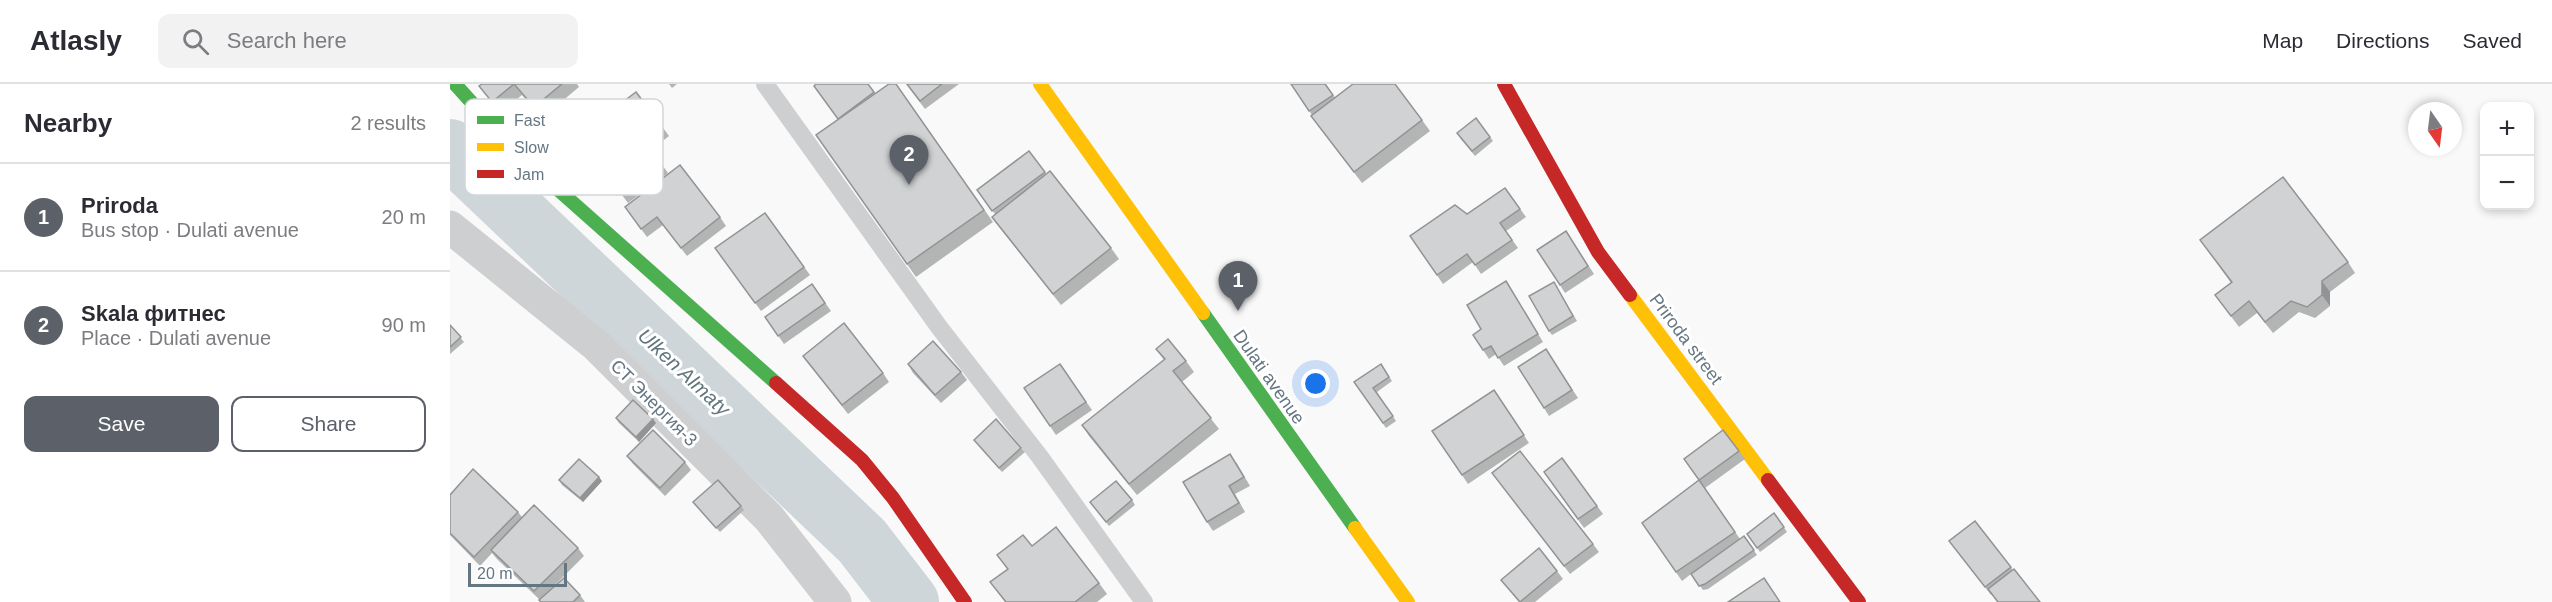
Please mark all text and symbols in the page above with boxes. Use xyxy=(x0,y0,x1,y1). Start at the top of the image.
search box xyxy=(158,14,578,68)
text: Atlasly xyxy=(30,25,122,56)
icon: search xyxy=(179,25,212,58)
text: Search here xyxy=(227,28,347,53)
text: Map xyxy=(2262,29,2303,52)
text: Directions xyxy=(2336,29,2429,52)
text: Saved xyxy=(2462,29,2522,52)
legend xyxy=(465,99,663,195)
north arrow xyxy=(2408,102,2462,156)
map controls xyxy=(2480,102,2534,210)
button: + xyxy=(2480,102,2534,156)
text: Nearby xyxy=(24,108,112,138)
text: 2 results xyxy=(350,112,426,134)
text: Fast xyxy=(514,112,546,129)
pin: 2 xyxy=(890,135,928,185)
text: Slow xyxy=(514,139,549,156)
button: − xyxy=(2480,156,2534,210)
text: Jam xyxy=(514,166,544,183)
text: Priroda xyxy=(81,193,158,218)
text: 1 xyxy=(38,206,49,228)
text: 20 m xyxy=(382,206,426,228)
text: Bus stop · Dulati avenue xyxy=(81,219,299,241)
pin: 1 xyxy=(1218,262,1258,311)
street label: Priroda street xyxy=(1646,290,1726,388)
text: Skala фитнес xyxy=(81,301,226,326)
text: 2 xyxy=(38,314,49,336)
text: 90 m xyxy=(382,314,426,336)
water label: Ulken Almaty xyxy=(634,324,735,421)
street label: Dulati avenue xyxy=(1229,326,1309,428)
text: Place · Dulati avenue xyxy=(81,327,271,349)
street label: СТ Энергия-3 xyxy=(607,356,701,450)
your location xyxy=(1301,369,1330,398)
button: Save xyxy=(24,396,219,452)
button: Share xyxy=(231,396,426,452)
scale bar xyxy=(468,560,567,588)
text: 20 m xyxy=(477,565,513,582)

